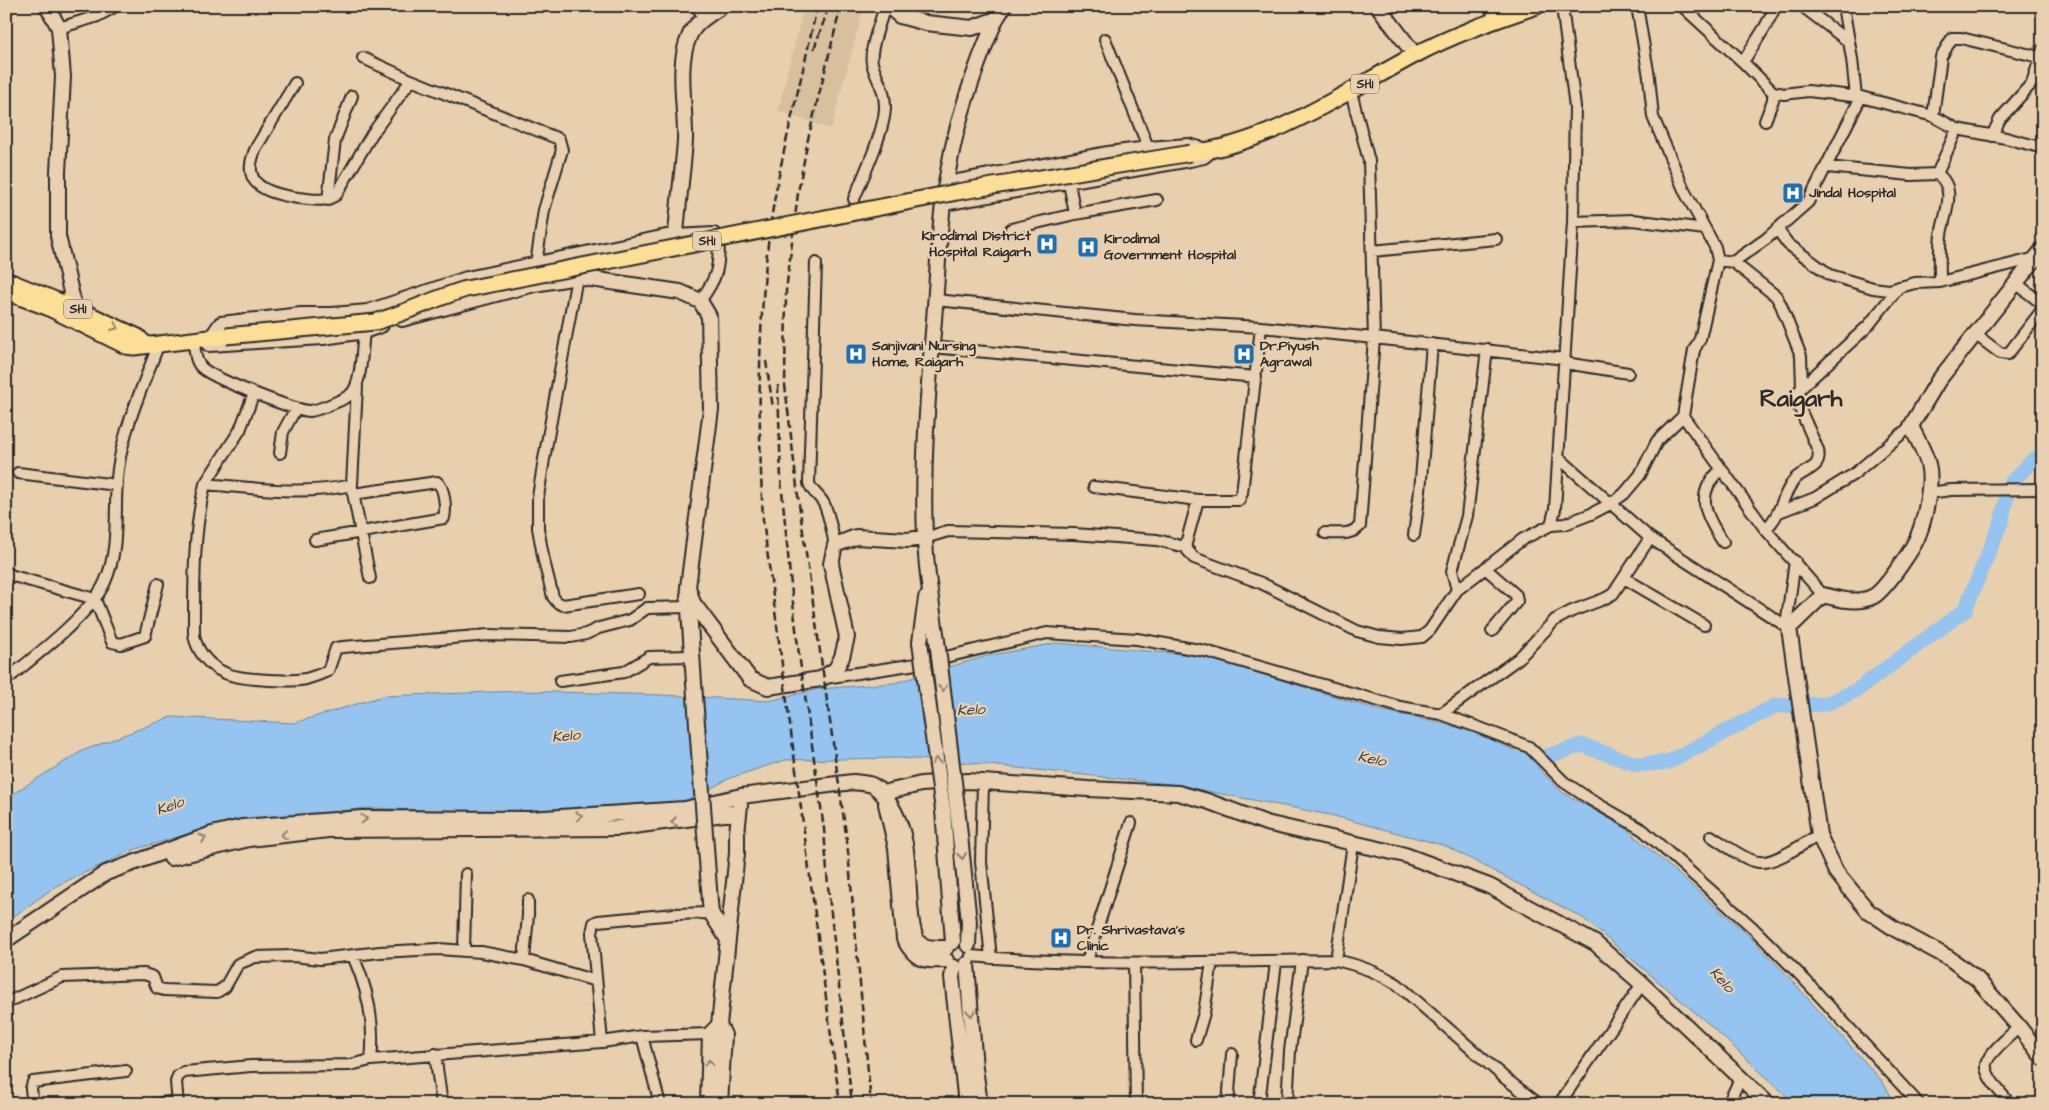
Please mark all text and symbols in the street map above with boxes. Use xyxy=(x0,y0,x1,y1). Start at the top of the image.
road number: SH1 xyxy=(1351,74,1379,94)
hospital icon: Jindal Hospital xyxy=(1781,181,1805,205)
place label: Jindal Hospital xyxy=(1808,183,1897,203)
place label: Kirodimal District Hospital Raigarh xyxy=(921,226,1032,263)
place label: Kirodimal Government Hospital xyxy=(1104,229,1237,265)
road number: SH1 xyxy=(693,232,721,250)
hospital icon: Kirodimal District Hospital Raigarh xyxy=(1035,232,1059,256)
hospital icon: Kirodimal Government Hospital xyxy=(1076,235,1100,259)
road number: SH1 xyxy=(64,300,92,318)
one-way arrow xyxy=(110,321,119,331)
place label: Sanjivani Nursing Home, Raigarh xyxy=(871,336,977,373)
place label: Dr.Piyush Agrawal xyxy=(1260,336,1320,373)
hospital icon: Sanjivani Nursing Home, Raigarh xyxy=(844,342,868,366)
hospital icon: Dr.Piyush Agrawal xyxy=(1232,342,1256,366)
district label: Raigarh xyxy=(1760,382,1843,417)
one-way arrow xyxy=(937,684,948,692)
water label: Kelo xyxy=(956,699,987,721)
water label: Kelo xyxy=(551,724,582,748)
water label: Kelo xyxy=(1356,746,1389,773)
one-way arrow xyxy=(931,757,942,765)
water label: Kelo xyxy=(153,791,188,821)
one-way arrow xyxy=(575,811,583,822)
one-way arrow xyxy=(360,813,368,824)
one-way arrow xyxy=(669,816,678,826)
one-way arrow xyxy=(280,829,288,840)
one-way arrow xyxy=(198,833,207,843)
one-way arrow xyxy=(956,852,967,860)
place label: Dr. Shrivastava's Clinic xyxy=(1077,920,1185,956)
hospital icon: Dr. Shrivastava's Clinic xyxy=(1049,926,1073,950)
water label: Kelo xyxy=(1705,963,1740,999)
one-way arrow xyxy=(965,1009,976,1017)
one-way arrow xyxy=(704,1058,714,1066)

